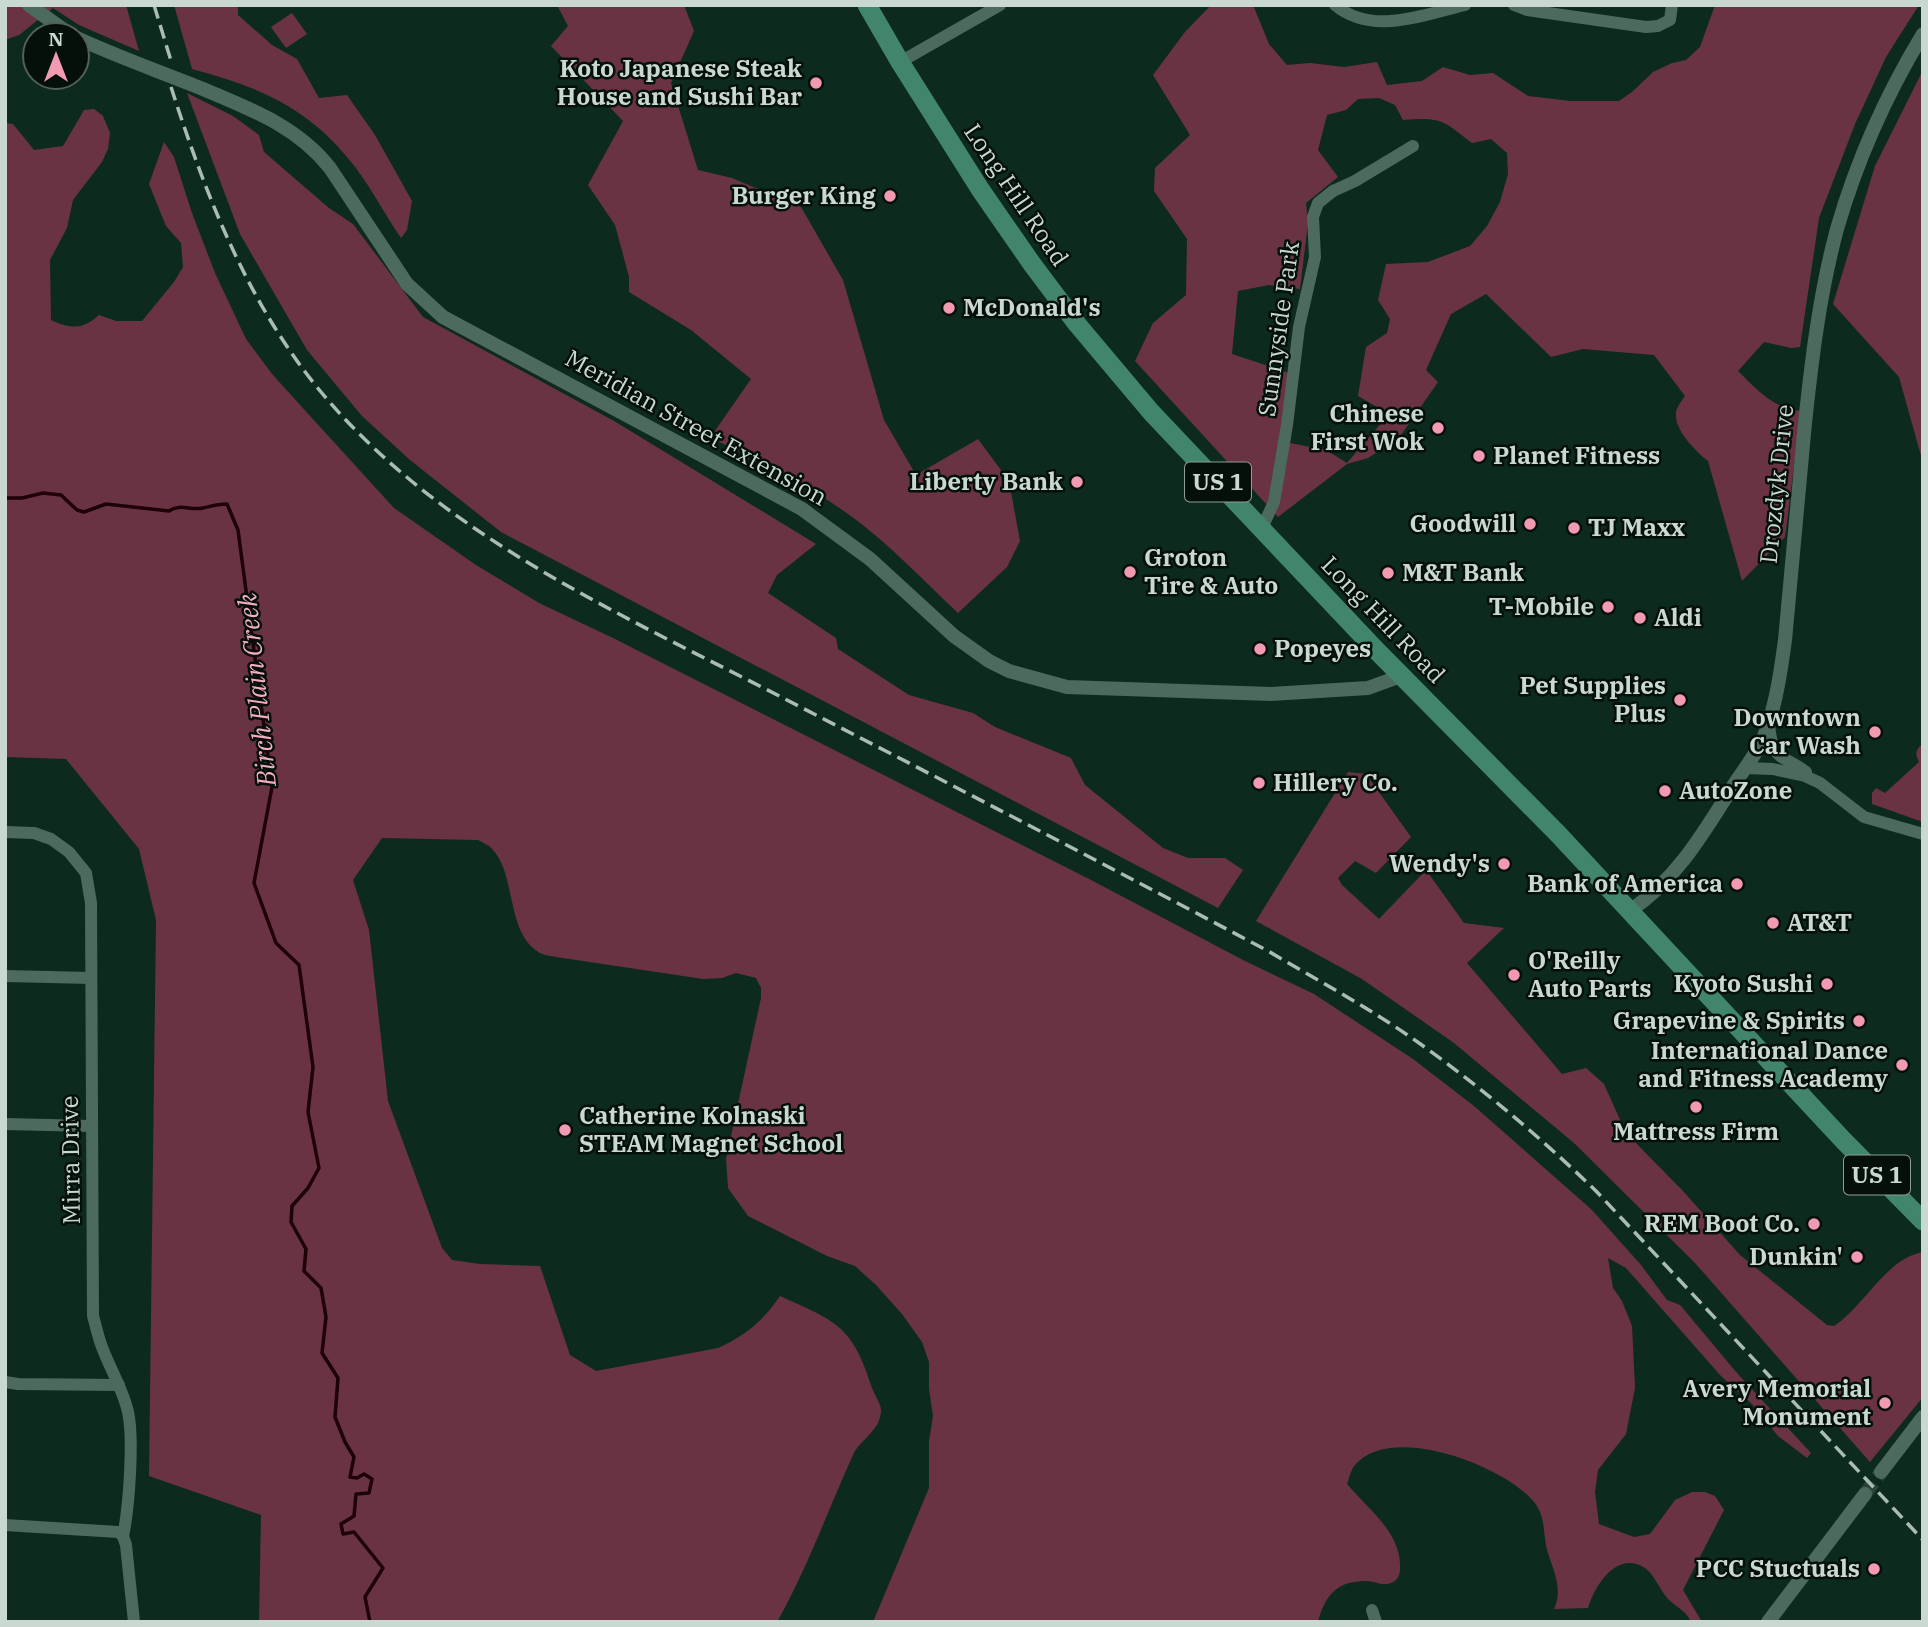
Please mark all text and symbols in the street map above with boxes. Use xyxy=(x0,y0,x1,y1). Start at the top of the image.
north arrow xyxy=(21,21,91,91)
text: N xyxy=(48,27,64,51)
place label: Koto Japanese Steak House and Sushi Bar xyxy=(557,52,802,112)
marker: Koto Japanese Steak House and Sushi Bar xyxy=(808,75,824,91)
street label: Long Hill Road xyxy=(957,117,1076,272)
place label: Burger King xyxy=(731,179,876,211)
marker: Burger King xyxy=(882,188,898,204)
street label: Sunnyside Park xyxy=(1250,239,1306,419)
place label: McDonald's xyxy=(963,291,1101,323)
marker: McDonald's xyxy=(941,300,957,316)
street label: Meridian Street Extension xyxy=(560,342,833,513)
place label: Chinese First Wok xyxy=(1310,397,1424,457)
street label: Drozdyk Drive xyxy=(1752,402,1800,565)
marker: Chinese First Wok xyxy=(1430,420,1446,436)
place label: Planet Fitness xyxy=(1493,439,1660,471)
marker: Planet Fitness xyxy=(1471,448,1487,464)
road number: US 1 xyxy=(1185,462,1251,502)
place label: Liberty Bank xyxy=(909,465,1063,497)
marker: Liberty Bank xyxy=(1069,474,1085,490)
place label: Goodwill xyxy=(1409,507,1516,539)
place label: TJ Maxx xyxy=(1588,511,1685,543)
marker: Goodwill xyxy=(1522,516,1538,532)
marker: TJ Maxx xyxy=(1566,520,1582,536)
place label: Groton Tire & Auto xyxy=(1144,541,1278,601)
street label: Long Hill Road xyxy=(1315,549,1453,690)
place label: M&T Bank xyxy=(1402,556,1524,588)
marker: Groton Tire & Auto xyxy=(1122,564,1138,580)
marker: M&T Bank xyxy=(1380,565,1396,581)
place label: T-Mobile xyxy=(1489,590,1594,622)
water label: Birch Plain Creek xyxy=(229,592,283,789)
marker: T-Mobile xyxy=(1600,599,1616,615)
place label: Aldi xyxy=(1654,601,1702,633)
marker: Aldi xyxy=(1632,610,1648,626)
place label: Popeyes xyxy=(1274,632,1371,664)
marker: Popeyes xyxy=(1252,641,1268,657)
place label: Pet Supplies Plus xyxy=(1520,669,1666,729)
marker: Pet Supplies Plus xyxy=(1672,692,1688,708)
place label: Downtown Car Wash xyxy=(1734,701,1861,761)
marker: Downtown Car Wash xyxy=(1867,724,1883,740)
place label: Hillery Co. xyxy=(1273,766,1398,798)
place label: AutoZone xyxy=(1679,774,1792,806)
marker: Hillery Co. xyxy=(1251,775,1267,791)
marker: AutoZone xyxy=(1657,783,1673,799)
place label: Wendy's xyxy=(1389,847,1490,879)
marker: Wendy's xyxy=(1496,856,1512,872)
place label: Bank of America xyxy=(1527,867,1723,899)
marker: Bank of America xyxy=(1729,876,1745,892)
place label: AT&T xyxy=(1787,906,1852,938)
marker: AT&T xyxy=(1765,915,1781,931)
place label: O'Reilly Auto Parts xyxy=(1528,944,1651,1004)
marker: O'Reilly Auto Parts xyxy=(1506,967,1522,983)
place label: Kyoto Sushi xyxy=(1674,967,1813,999)
marker: Kyoto Sushi xyxy=(1819,976,1835,992)
place label: Grapevine & Spirits xyxy=(1613,1004,1845,1036)
marker: Grapevine & Spirits xyxy=(1851,1013,1867,1029)
place label: International Dance and Fitness Academy xyxy=(1638,1034,1888,1094)
marker: International Dance and Fitness Academy xyxy=(1894,1057,1910,1073)
street label: Mirra Drive xyxy=(53,1095,87,1225)
place label: Catherine Kolnaski STEAM Magnet School xyxy=(579,1099,843,1159)
marker: Mattress Firm xyxy=(1688,1099,1704,1115)
place label: Mattress Firm xyxy=(1613,1115,1779,1147)
marker: Catherine Kolnaski STEAM Magnet School xyxy=(557,1122,573,1138)
road number: US 1 xyxy=(1844,1156,1910,1194)
place label: REM Boot Co. xyxy=(1644,1207,1800,1239)
marker: REM Boot Co. xyxy=(1806,1216,1822,1232)
place label: Dunkin' xyxy=(1749,1240,1843,1272)
marker: Dunkin' xyxy=(1849,1249,1865,1265)
place label: Avery Memorial Monument xyxy=(1683,1372,1871,1432)
marker: Avery Memorial Monument xyxy=(1877,1395,1893,1411)
place label: PCC Stuctuals xyxy=(1696,1552,1860,1584)
marker: PCC Stuctuals xyxy=(1866,1561,1882,1577)

